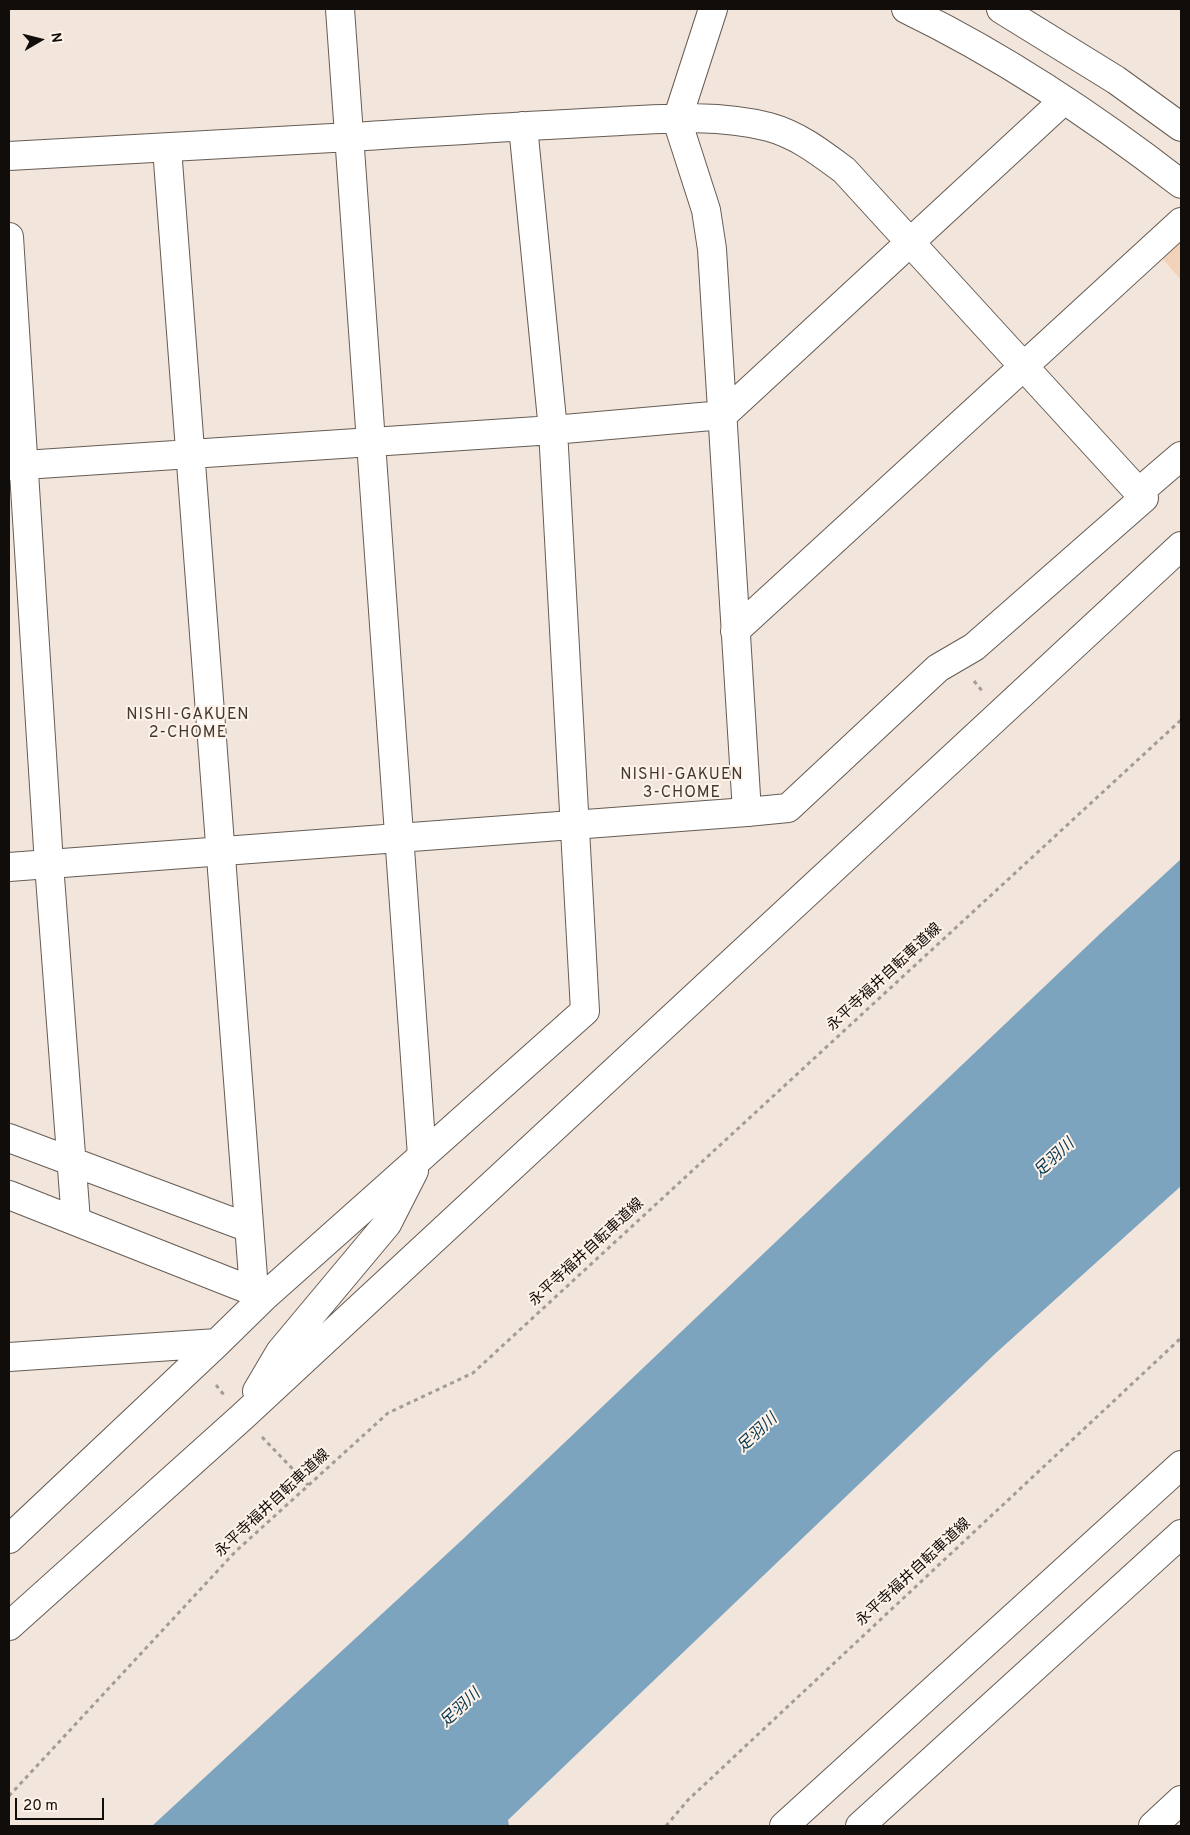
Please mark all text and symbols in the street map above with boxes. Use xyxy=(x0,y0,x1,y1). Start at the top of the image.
north arrow xyxy=(15,15,65,65)
text: N xyxy=(46,32,64,44)
district label: NISHI-GAKUEN 2-CHOME xyxy=(125,706,251,744)
district label: NISHI-GAKUEN 3-CHOME xyxy=(619,766,745,804)
street label: 永平寺福井自転車道線 xyxy=(824,920,946,1036)
water label: 足羽川 xyxy=(1031,1136,1079,1182)
street label: 永平寺福井自転車道線 xyxy=(526,1195,648,1311)
water label: 足羽川 xyxy=(734,1411,782,1457)
street label: 永平寺福井自転車道線 xyxy=(212,1446,334,1562)
street label: 永平寺福井自転車道線 xyxy=(853,1515,975,1631)
water label: 足羽川 xyxy=(437,1686,485,1732)
scale bar xyxy=(18,1788,106,1820)
text: 20 m xyxy=(23,1797,58,1816)

